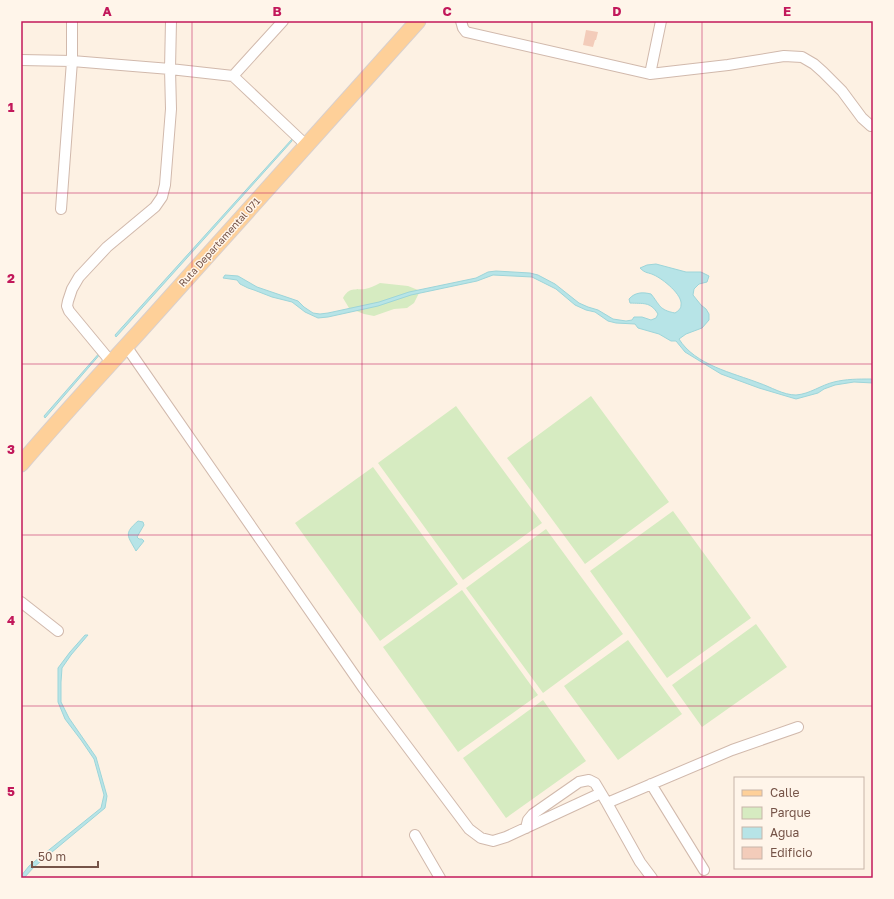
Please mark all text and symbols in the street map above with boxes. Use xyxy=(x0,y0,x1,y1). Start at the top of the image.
text: A xyxy=(102,3,112,19)
text: B xyxy=(272,3,282,19)
text: C xyxy=(442,3,452,19)
text: D xyxy=(612,3,622,19)
text: E xyxy=(783,3,791,19)
text: 1 xyxy=(8,99,15,115)
street label: Ruta Departamental 071 xyxy=(176,195,262,289)
text: 2 xyxy=(7,270,15,286)
text: 3 xyxy=(7,441,15,457)
text: 4 xyxy=(7,612,15,628)
legend xyxy=(734,777,864,869)
text: 5 xyxy=(7,783,15,799)
text: Calle xyxy=(770,785,800,800)
text: Parque xyxy=(770,805,811,820)
text: Agua xyxy=(770,825,799,840)
scale bar xyxy=(32,843,98,869)
text: Edificio xyxy=(770,845,812,860)
text: 50 m xyxy=(38,849,66,864)

